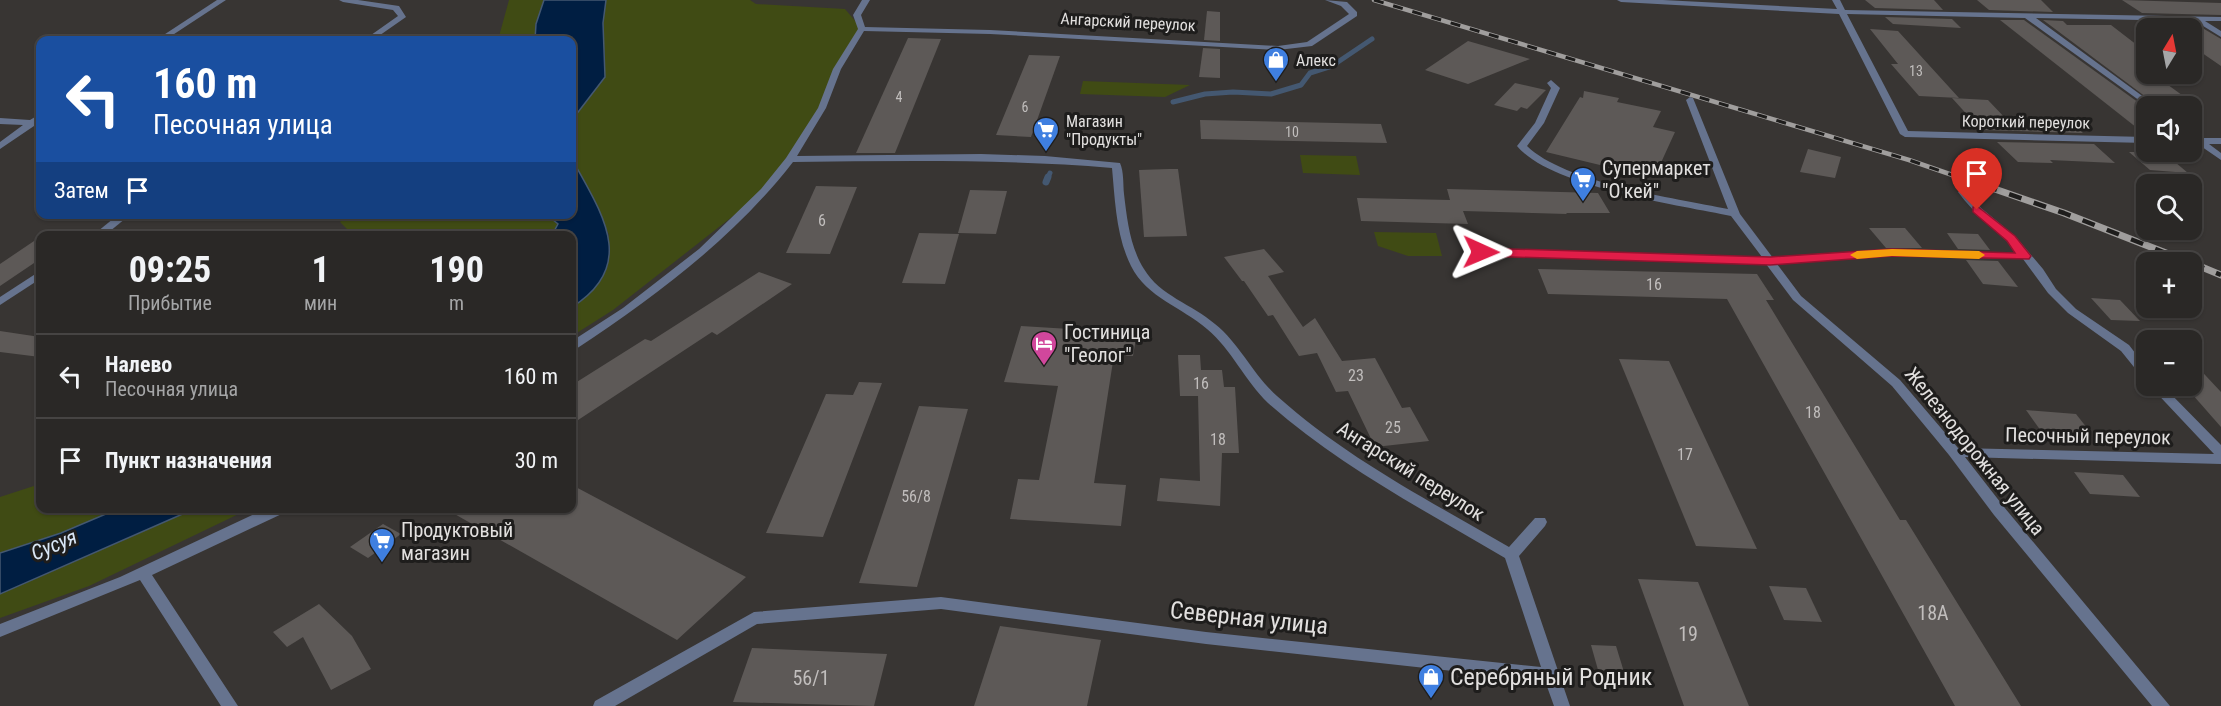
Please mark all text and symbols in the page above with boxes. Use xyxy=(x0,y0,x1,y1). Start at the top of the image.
street label: Ангарский переулок xyxy=(1060,9,1196,35)
north arrow xyxy=(2136,18,2202,84)
map controls xyxy=(2136,18,2202,396)
shop icon: Алекс xyxy=(1261,45,1291,83)
place label: Алекс xyxy=(1296,51,1336,70)
text: 160 m xyxy=(153,59,258,108)
icon: left xyxy=(54,60,132,138)
house number: 13 xyxy=(1909,63,1923,79)
house number: 4 xyxy=(896,89,903,105)
button: sound xyxy=(2136,96,2202,162)
house number: 6 xyxy=(1022,99,1029,115)
text: Песочная улица xyxy=(153,109,333,141)
street label: Короткий переулок xyxy=(1962,111,2091,133)
place label: Магазин "Продукты" xyxy=(1066,112,1142,149)
supermarket icon: Магазин "Продукты" xyxy=(1031,115,1061,153)
house number: 10 xyxy=(1285,124,1299,140)
pin xyxy=(1951,148,2002,210)
place label: Супермаркет "О'кей" xyxy=(1602,156,1711,203)
icon: arrive xyxy=(1960,157,1993,190)
supermarket icon: Супермаркет "О'кей" xyxy=(1568,165,1598,203)
icon: arrive xyxy=(121,174,154,207)
button: search xyxy=(2136,174,2202,240)
text: Затем xyxy=(54,178,109,203)
house number: 6 xyxy=(818,211,826,230)
position arrow xyxy=(1449,220,1513,284)
text: 09:25 xyxy=(129,249,211,291)
text: 1 xyxy=(311,249,330,291)
text: 190 xyxy=(429,249,484,291)
button: + xyxy=(2136,252,2202,318)
house number: 16 xyxy=(1646,275,1662,294)
text: Прибытие xyxy=(128,291,212,315)
text: мин xyxy=(304,291,337,315)
text: m xyxy=(449,291,464,315)
place label: Гостиница "Геолог" xyxy=(1064,320,1150,367)
hotel icon: Гостиница "Геолог" xyxy=(1029,329,1059,367)
button: − xyxy=(2136,330,2202,396)
text: Налево xyxy=(105,352,172,377)
icon: left xyxy=(54,360,87,393)
street label: Железнодорожная улица xyxy=(1900,362,2050,540)
text: 160 m xyxy=(504,364,558,389)
house number: 23 xyxy=(1348,366,1364,385)
house number: 16 xyxy=(1193,374,1209,393)
text: Песочная улица xyxy=(105,377,238,401)
house number: 18 xyxy=(1805,403,1821,422)
street label: Ангарский переулок xyxy=(1333,416,1489,526)
house number: 25 xyxy=(1385,418,1401,437)
street label: Песочный переулок xyxy=(2005,423,2171,449)
house number: 18 xyxy=(1210,430,1226,449)
icon: arrive xyxy=(54,444,87,477)
house number: 17 xyxy=(1677,445,1693,464)
text: Пункт назначения xyxy=(105,448,272,473)
text: 30 m xyxy=(515,448,558,473)
house number: 56/8 xyxy=(901,487,931,506)
place label: Продуктовый магазин xyxy=(401,518,513,565)
water label: Сусуя xyxy=(27,525,81,565)
supermarket icon: Продуктовый магазин xyxy=(367,526,397,564)
street label: Северная улица xyxy=(1169,596,1329,640)
house number: 18А xyxy=(1917,601,1949,625)
house number: 19 xyxy=(1678,622,1698,646)
shop icon: Серебряный Родник xyxy=(1416,662,1446,700)
place label: Серебряный Родник xyxy=(1450,663,1653,691)
house number: 56/1 xyxy=(792,666,830,690)

